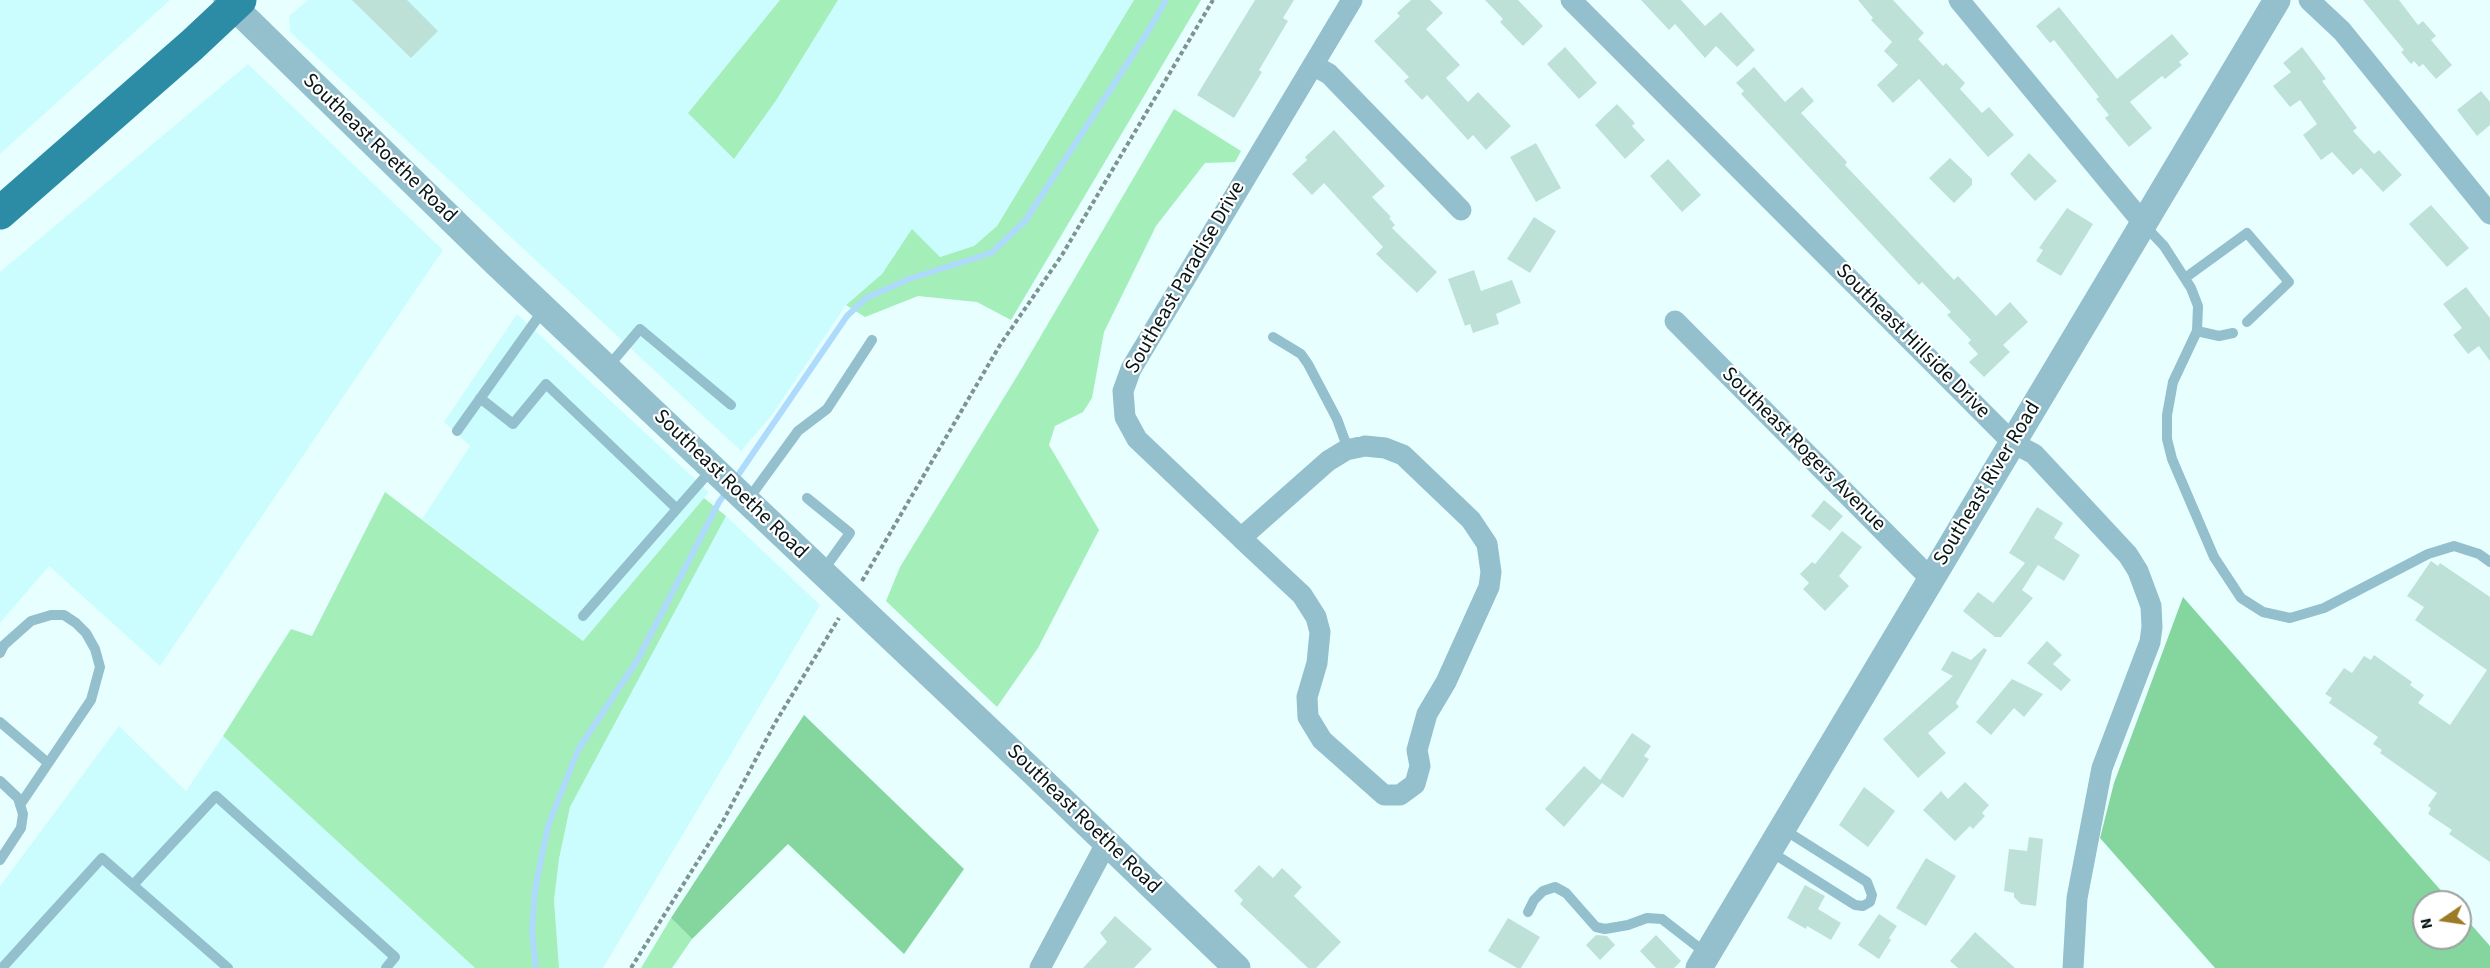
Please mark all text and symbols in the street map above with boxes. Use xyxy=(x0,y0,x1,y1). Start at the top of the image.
street label: Southeast Roethe Road xyxy=(297,69,461,229)
street label: Southeast Paradise Drive xyxy=(1121,177,1251,379)
street label: Southeast Hillside Drive xyxy=(1829,259,1995,425)
street label: Southeast Rogers Avenue xyxy=(1716,363,1890,537)
street label: Southeast River Road xyxy=(1929,397,2047,571)
street label: Southeast Roethe Road xyxy=(648,405,812,565)
street label: Southeast Roethe Road xyxy=(1001,740,1165,900)
north arrow xyxy=(2412,890,2472,950)
text: N xyxy=(2414,916,2438,931)

